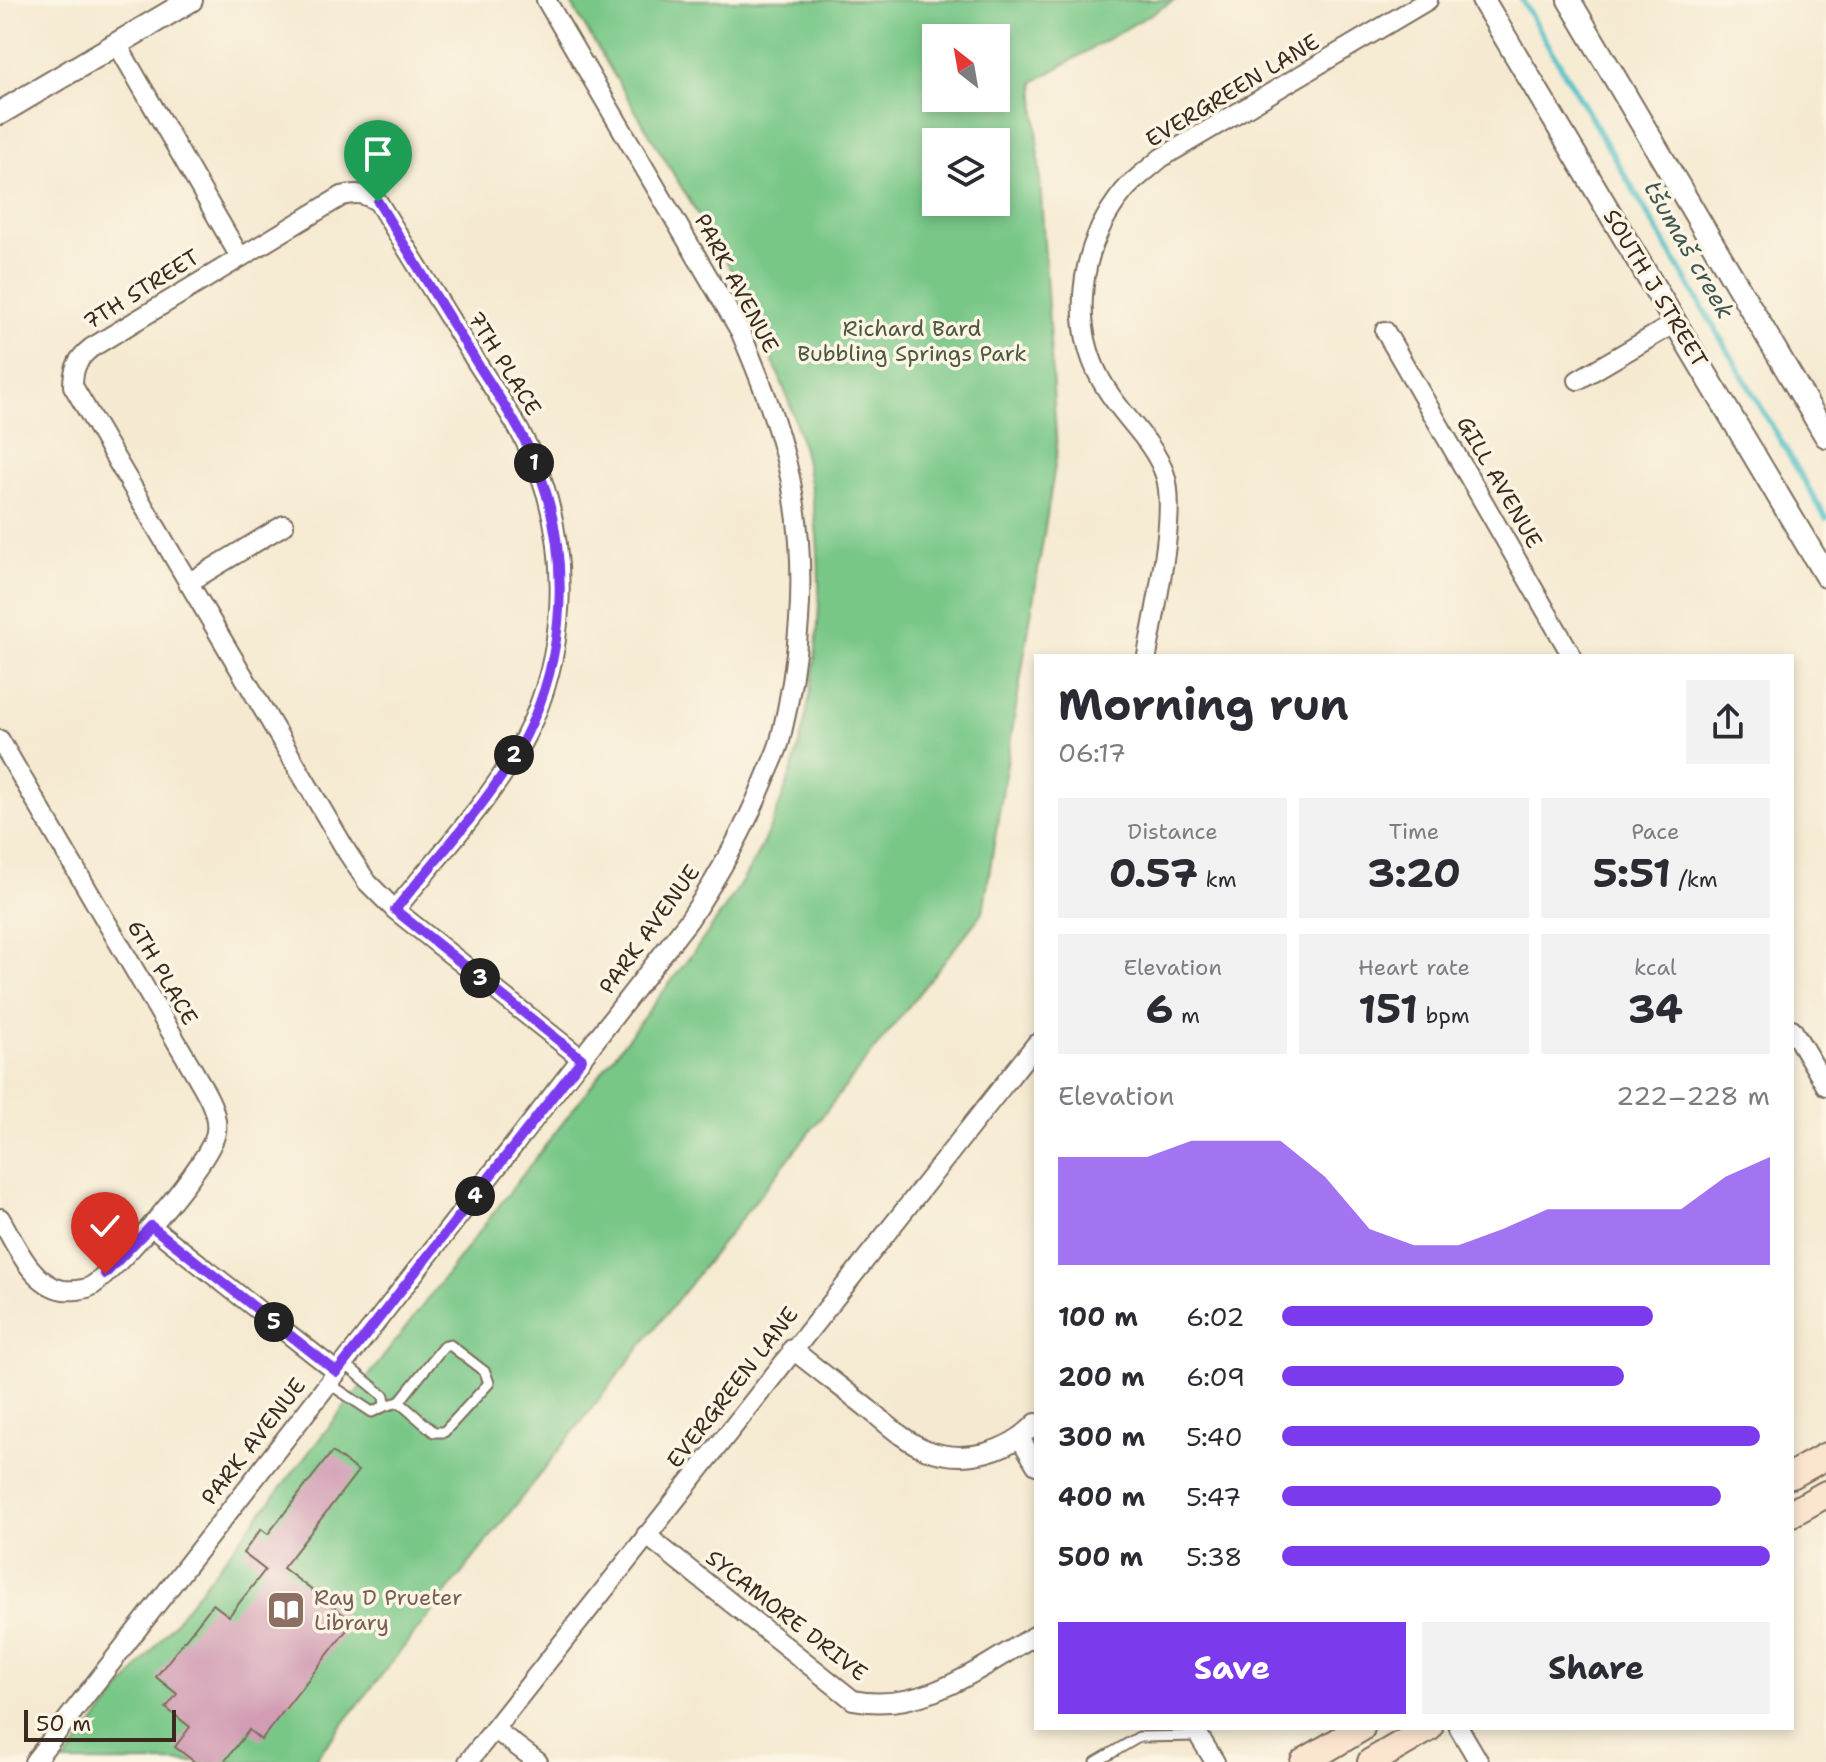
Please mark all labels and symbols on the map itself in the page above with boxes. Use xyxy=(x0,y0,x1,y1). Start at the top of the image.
north arrow xyxy=(922,24,1010,112)
street label: EVERGREEN LANE xyxy=(1140,27,1324,154)
pin xyxy=(344,120,412,202)
water label: tšumaš creek xyxy=(1636,175,1742,325)
street label: SOUTH J STREET xyxy=(1597,204,1715,373)
street label: PARK AVENUE xyxy=(688,209,785,358)
street label: 7TH STREET xyxy=(78,242,205,337)
street label: 7TH PLACE xyxy=(461,306,548,421)
park label: Richard Bard Bubbling Springs Park xyxy=(797,314,1027,368)
street label: GILL AVENUE xyxy=(1450,411,1549,553)
pin: 1 xyxy=(514,443,554,483)
pin: 2 xyxy=(494,735,534,775)
street label: PARK AVENUE xyxy=(593,859,706,1000)
street label: 6TH PLACE xyxy=(121,914,204,1030)
pin: 3 xyxy=(460,958,500,998)
pin: 4 xyxy=(455,1176,495,1216)
pin xyxy=(71,1192,139,1274)
street label: EVERGREEN LANE xyxy=(660,1301,805,1474)
pin: 5 xyxy=(254,1302,294,1342)
street label: PARK AVENUE xyxy=(195,1372,312,1511)
street label: SYCAMORE DRIVE xyxy=(700,1543,873,1688)
place label: Ray D Prueter Library xyxy=(314,1583,463,1637)
library icon: Ray D Prueter Library xyxy=(265,1589,307,1631)
scale bar xyxy=(24,1706,176,1742)

